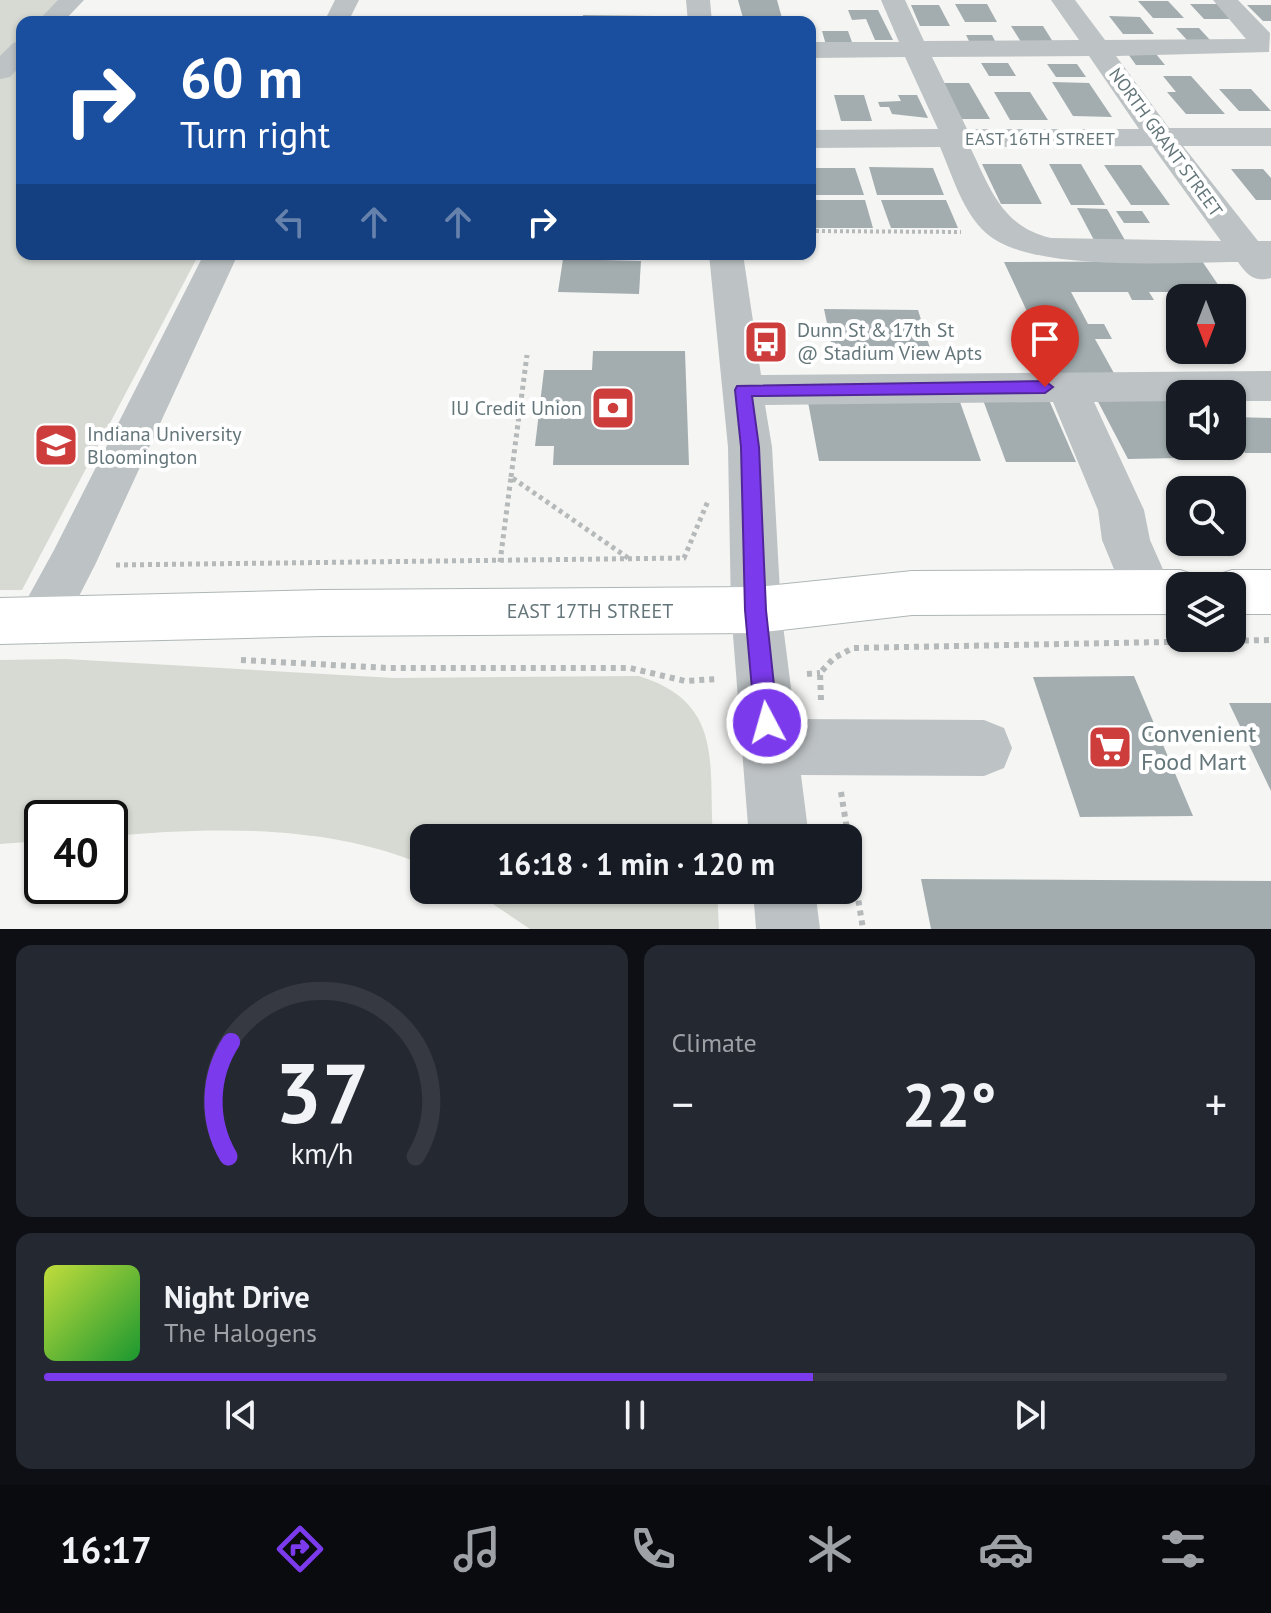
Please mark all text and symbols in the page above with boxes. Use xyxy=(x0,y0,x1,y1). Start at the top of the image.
text: 60 m xyxy=(180,41,303,113)
icon: right xyxy=(48,48,152,152)
street label: NORTH GRANT STREET xyxy=(1104,63,1228,221)
text: Turn right xyxy=(180,111,330,158)
street label: EAST 16TH STREET xyxy=(965,127,1115,150)
icon: left xyxy=(268,200,312,244)
icon: ahead xyxy=(352,200,396,244)
icon: ahead xyxy=(436,200,480,244)
icon: right xyxy=(520,200,564,244)
north arrow xyxy=(1166,284,1246,364)
map controls xyxy=(1166,284,1246,652)
pin xyxy=(1011,305,1079,387)
place label: Dunn St & 17th St @ Stadium View Apts xyxy=(797,317,982,366)
icon: arrive xyxy=(1023,317,1067,361)
bus stop icon: Dunn St & 17th St @ Stadium View Apts xyxy=(742,318,790,366)
button: sound xyxy=(1166,380,1246,460)
bank icon: IU Credit Union xyxy=(589,384,637,432)
place label: IU Credit Union xyxy=(451,395,582,421)
school or university icon: Indiana University Bloomington xyxy=(32,421,80,469)
place label: Indiana University Bloomington xyxy=(87,421,242,470)
button: search xyxy=(1166,476,1246,556)
button: layers xyxy=(1166,572,1246,652)
street label: EAST 17TH STREET xyxy=(507,598,673,624)
position arrow xyxy=(725,681,809,765)
place label: Convenient Food Mart xyxy=(1141,718,1256,777)
supermarket icon: Convenient Food Mart xyxy=(1086,723,1134,771)
speed limit sign: 40 xyxy=(24,800,128,904)
text: 16:18 · 1 min · 120 m xyxy=(497,844,775,883)
text: Climate xyxy=(672,1026,757,1059)
text: 37 xyxy=(275,1038,369,1146)
text: 22° xyxy=(902,1065,996,1143)
text: − xyxy=(672,1075,694,1132)
text: + xyxy=(1205,1075,1227,1132)
text: km/h xyxy=(290,1135,353,1172)
text: Night Drive xyxy=(164,1277,310,1316)
text: The Halogens xyxy=(164,1316,317,1349)
icon: previous xyxy=(219,1393,263,1437)
icon: pause xyxy=(613,1393,657,1437)
icon: next xyxy=(1008,1393,1052,1437)
icon: directions xyxy=(272,1521,328,1577)
icon: music xyxy=(449,1521,505,1577)
icon: phone xyxy=(625,1521,681,1577)
icon: climate xyxy=(802,1521,858,1577)
icon: car xyxy=(978,1521,1034,1577)
icon: filters xyxy=(1155,1521,1211,1577)
text: 16:17 xyxy=(60,1526,152,1573)

